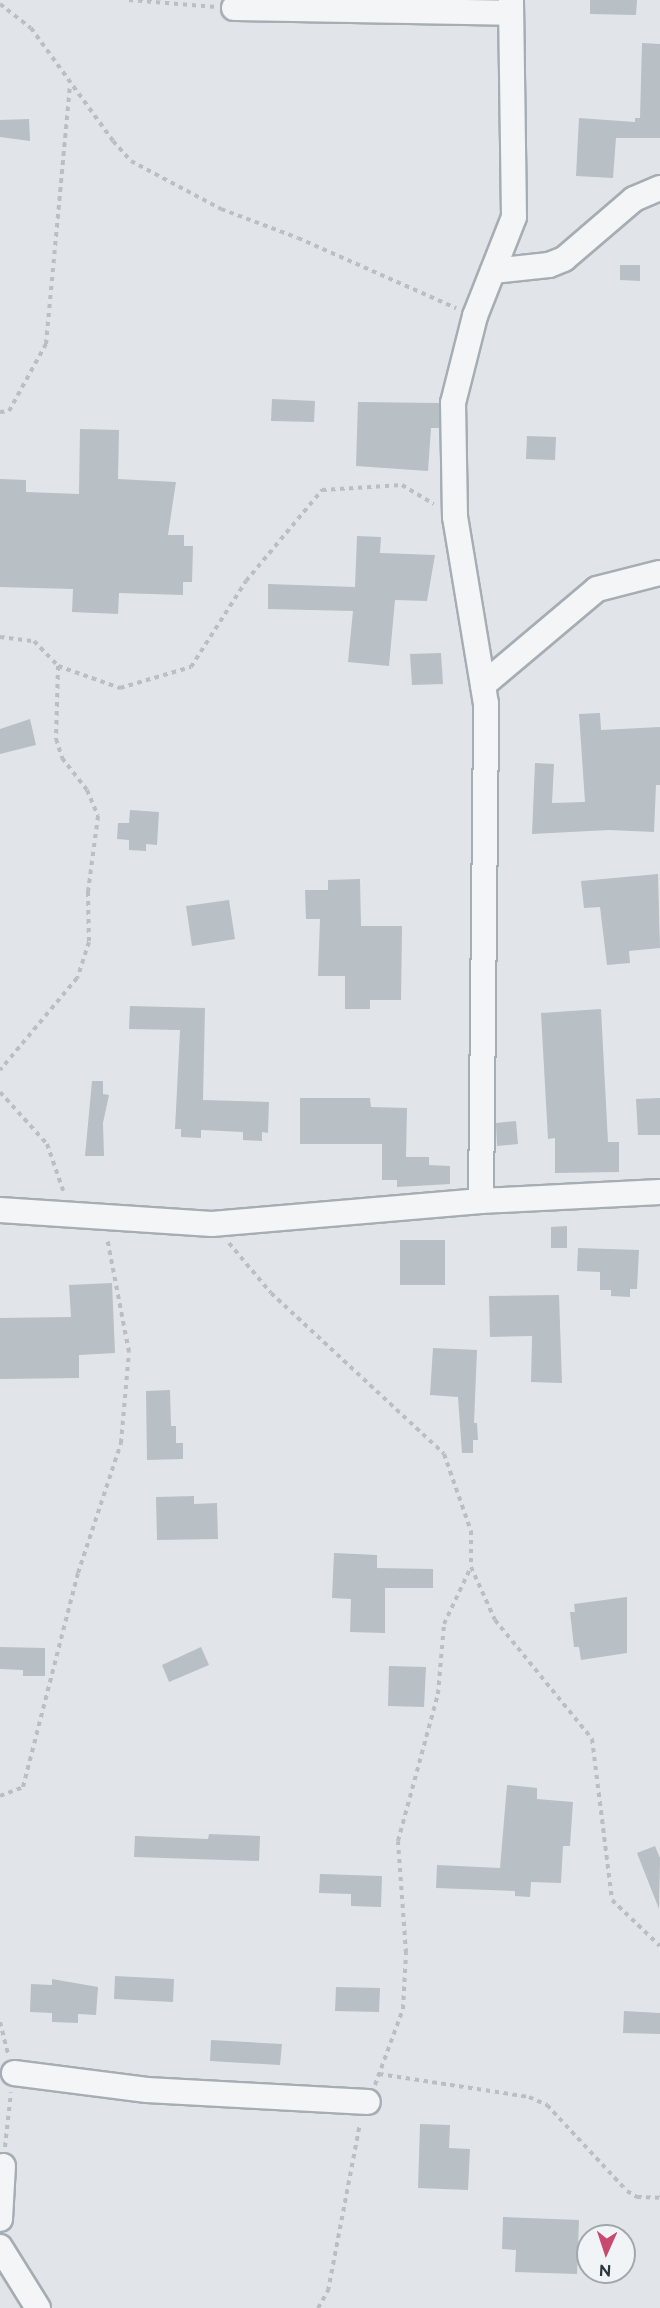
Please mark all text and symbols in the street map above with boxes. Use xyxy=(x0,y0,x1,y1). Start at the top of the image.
north arrow xyxy=(576,2224,636,2284)
text: N xyxy=(599,2261,612,2280)

